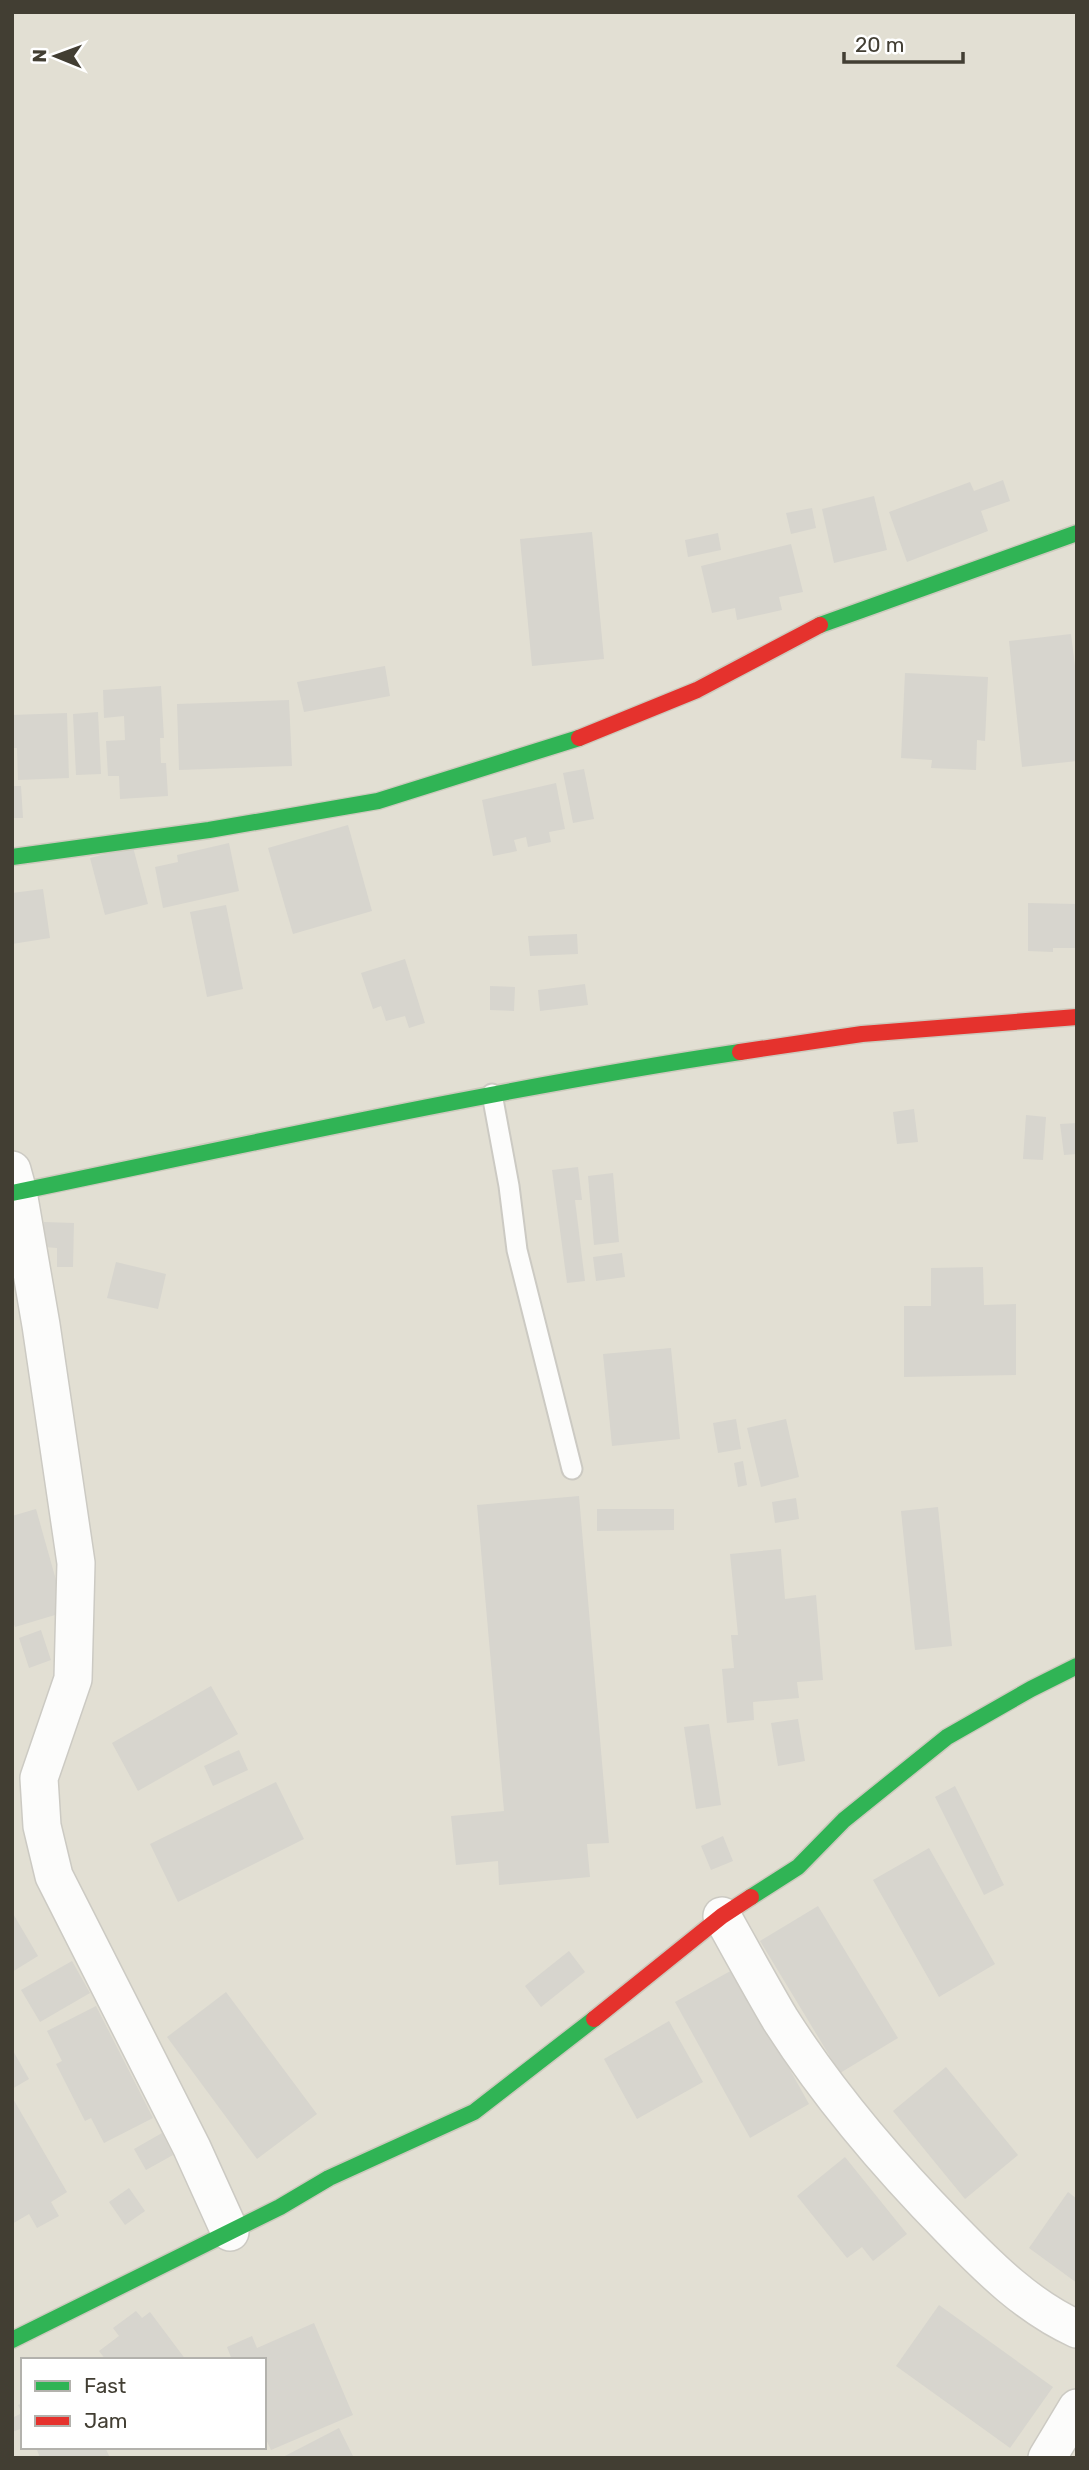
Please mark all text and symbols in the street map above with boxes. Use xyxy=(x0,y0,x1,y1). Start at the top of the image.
north arrow xyxy=(21,21,91,91)
scale bar xyxy=(844,21,963,65)
text: 20 m xyxy=(855,32,904,57)
text: N xyxy=(28,49,51,63)
legend xyxy=(21,2358,266,2449)
text: Fast xyxy=(84,2373,126,2398)
text: Jam xyxy=(84,2408,128,2433)

